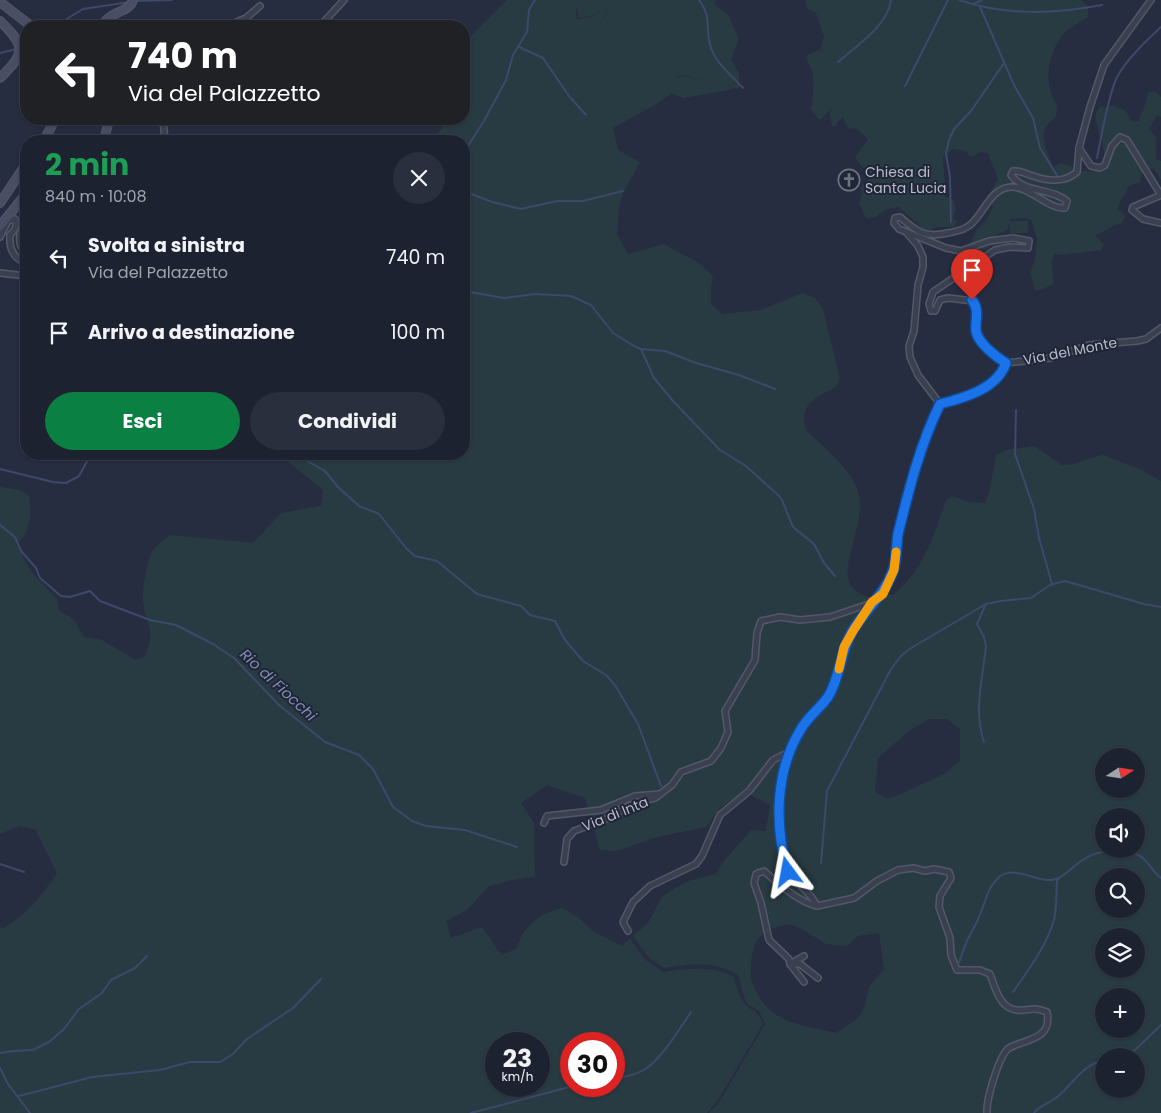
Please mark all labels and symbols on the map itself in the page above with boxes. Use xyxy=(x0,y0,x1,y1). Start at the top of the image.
place label: Chiesa di Santa Lucia xyxy=(865,162,946,198)
church icon: Chiesa di Santa Lucia xyxy=(837,168,861,192)
pin xyxy=(951,249,993,300)
street label: Via del Monte xyxy=(1021,332,1119,370)
water label: Rio di Fiocchi xyxy=(236,644,321,726)
north arrow xyxy=(1095,748,1145,798)
street label: Via di Inta xyxy=(579,792,651,836)
position arrow xyxy=(761,845,813,897)
speed limit sign: 30 xyxy=(560,1032,625,1097)

